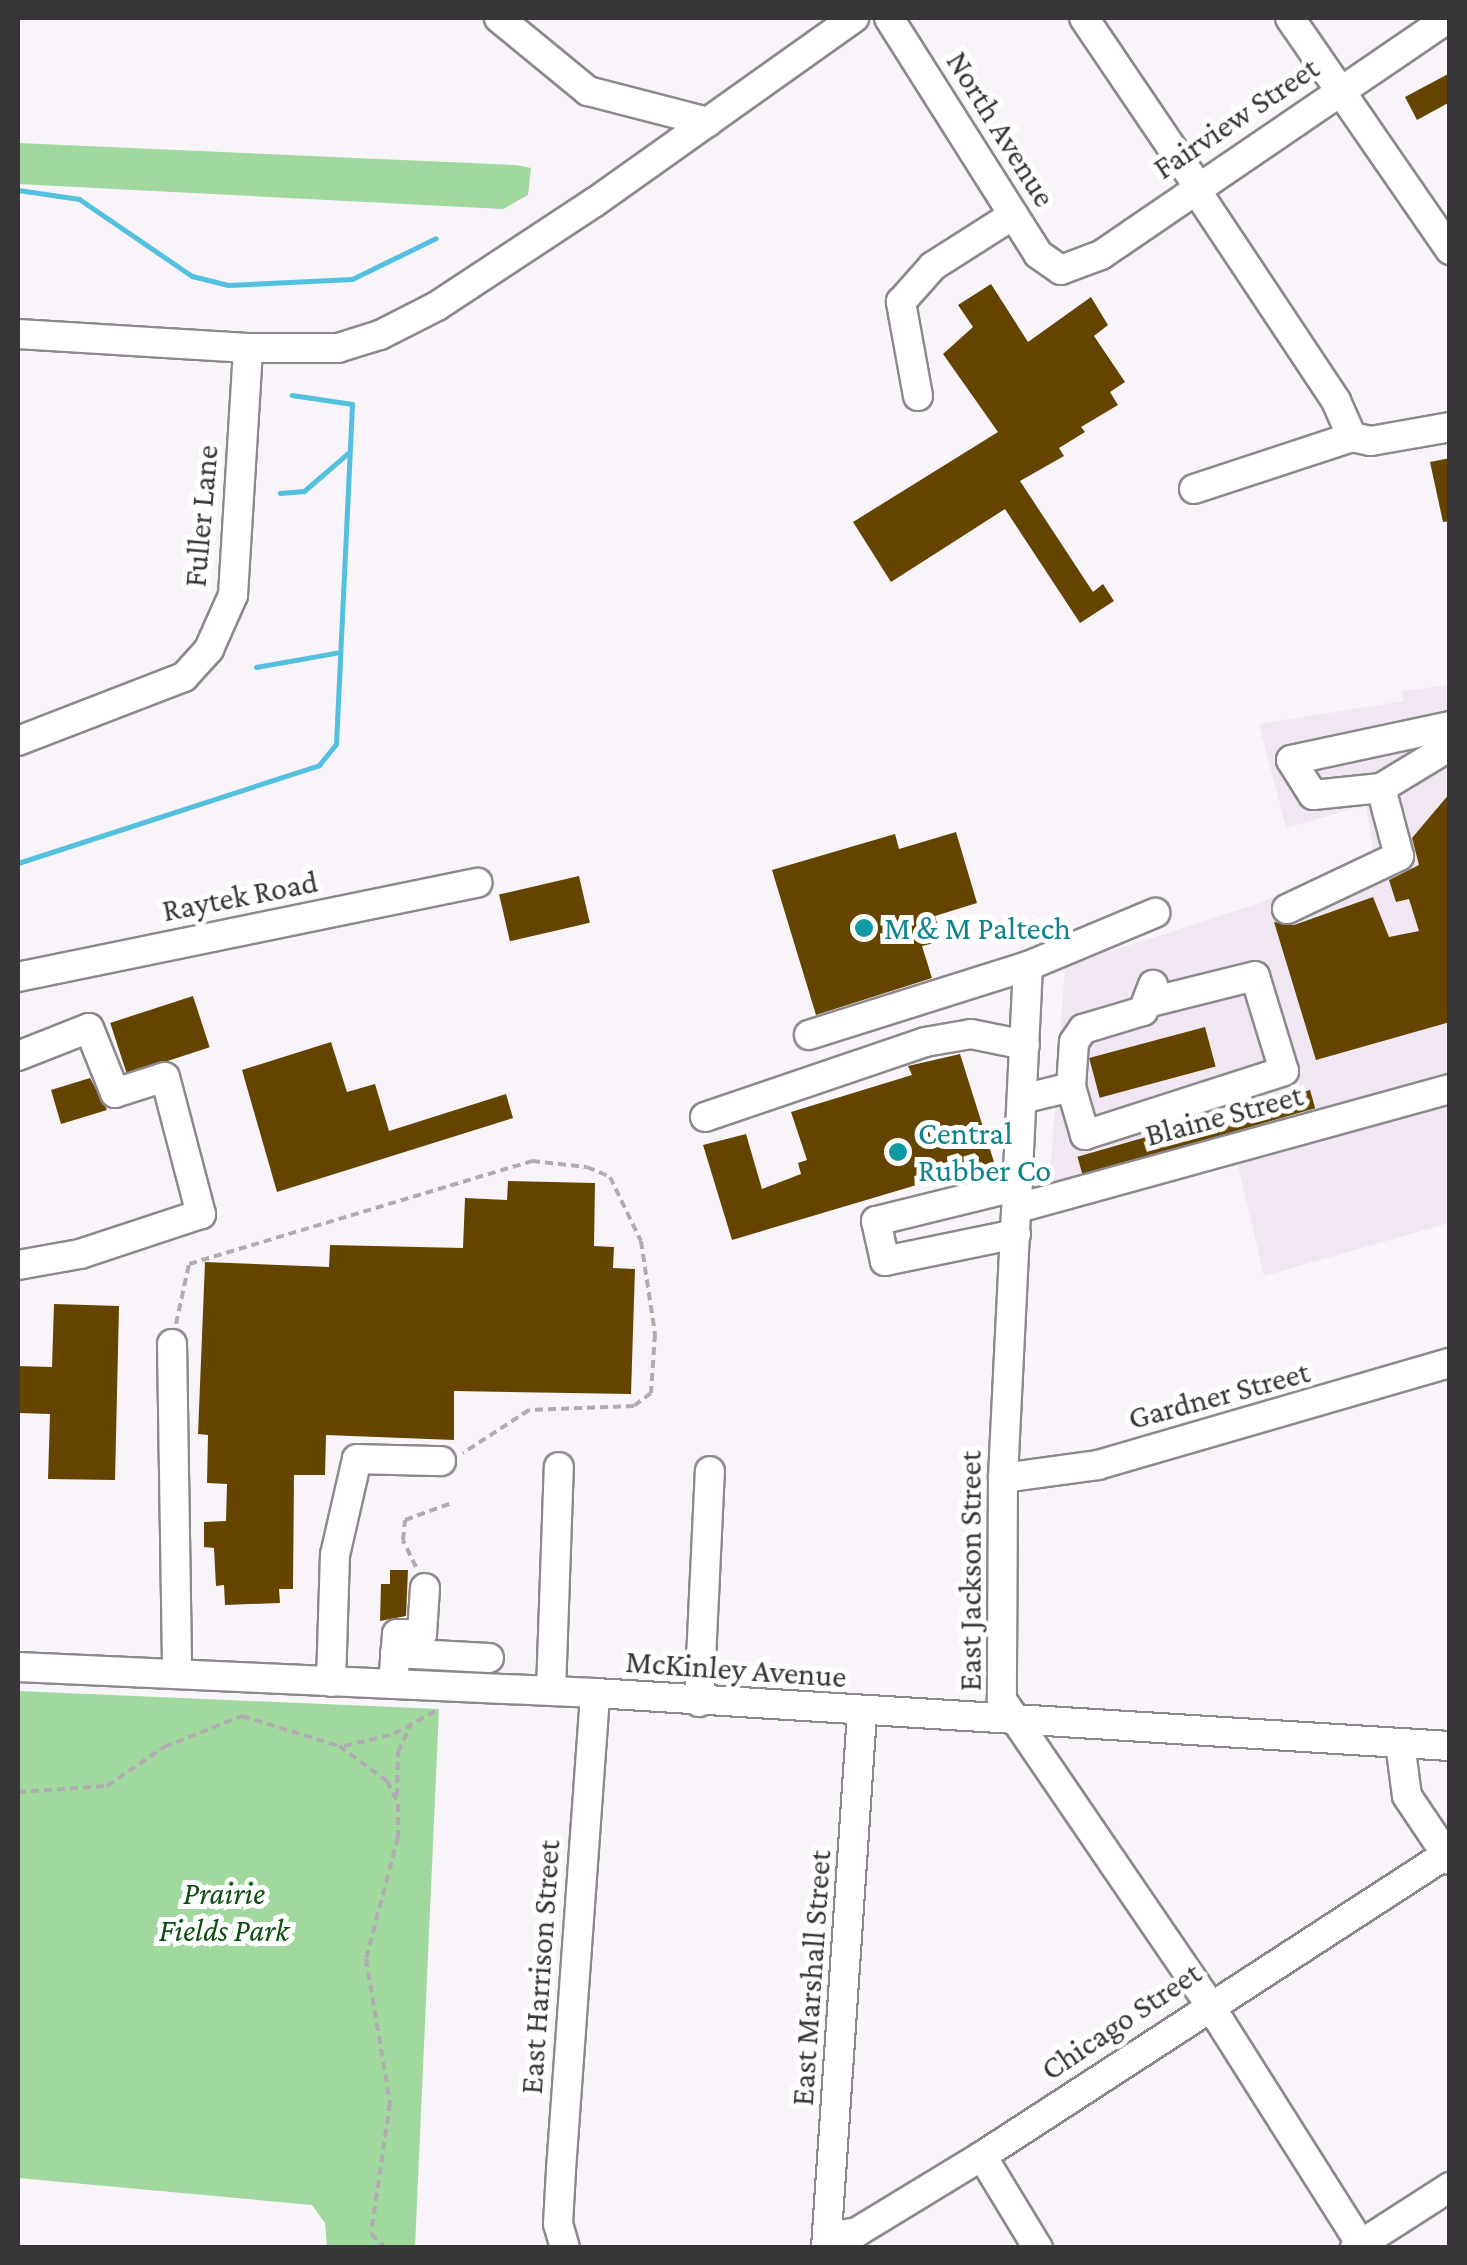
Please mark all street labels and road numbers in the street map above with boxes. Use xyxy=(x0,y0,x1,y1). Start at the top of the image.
street label: North Avenue xyxy=(938,44,1064,214)
street label: Fairview Street xyxy=(1146,49,1326,187)
street label: Fuller Lane xyxy=(176,443,226,589)
street label: Raytek Road xyxy=(159,862,321,930)
street label: Blaine Street xyxy=(1141,1076,1307,1154)
street label: Gardner Street xyxy=(1124,1352,1314,1438)
street label: East Jackson Street xyxy=(951,1451,989,1691)
street label: McKinley Avenue xyxy=(624,1642,848,1696)
street label: East Harrison Street xyxy=(512,1839,568,2095)
street label: East Marshall Street xyxy=(783,1849,839,2107)
street label: Chicago Street xyxy=(1034,1953,1208,2089)

